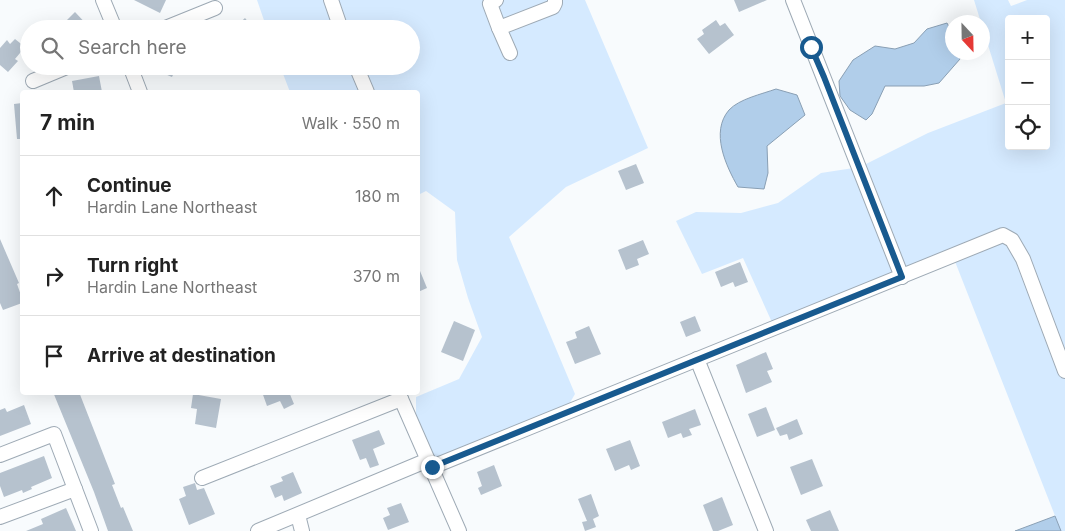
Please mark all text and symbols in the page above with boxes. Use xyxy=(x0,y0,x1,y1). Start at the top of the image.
north arrow xyxy=(945,15,990,60)
map controls xyxy=(1005,15,1050,150)
button: + xyxy=(1005,15,1050,60)
search box xyxy=(20,20,420,75)
icon: search xyxy=(38,34,66,62)
text: Search here xyxy=(78,36,187,59)
route start xyxy=(800,36,823,59)
button: − xyxy=(1005,60,1050,105)
button: locate xyxy=(1005,105,1050,150)
text: 7 min xyxy=(40,110,95,135)
text: Walk · 550 m xyxy=(302,113,400,133)
text: Continue xyxy=(87,174,172,197)
icon: ahead xyxy=(40,182,68,210)
text: 180 m xyxy=(355,186,400,206)
text: Hardin Lane Northeast xyxy=(87,197,257,217)
text: Turn right xyxy=(87,254,178,277)
icon: right xyxy=(40,262,68,290)
text: 370 m xyxy=(353,266,400,286)
text: Hardin Lane Northeast xyxy=(87,277,257,297)
icon: arrive xyxy=(40,342,68,370)
text: Arrive at destination xyxy=(87,344,276,367)
route end xyxy=(421,456,444,479)

